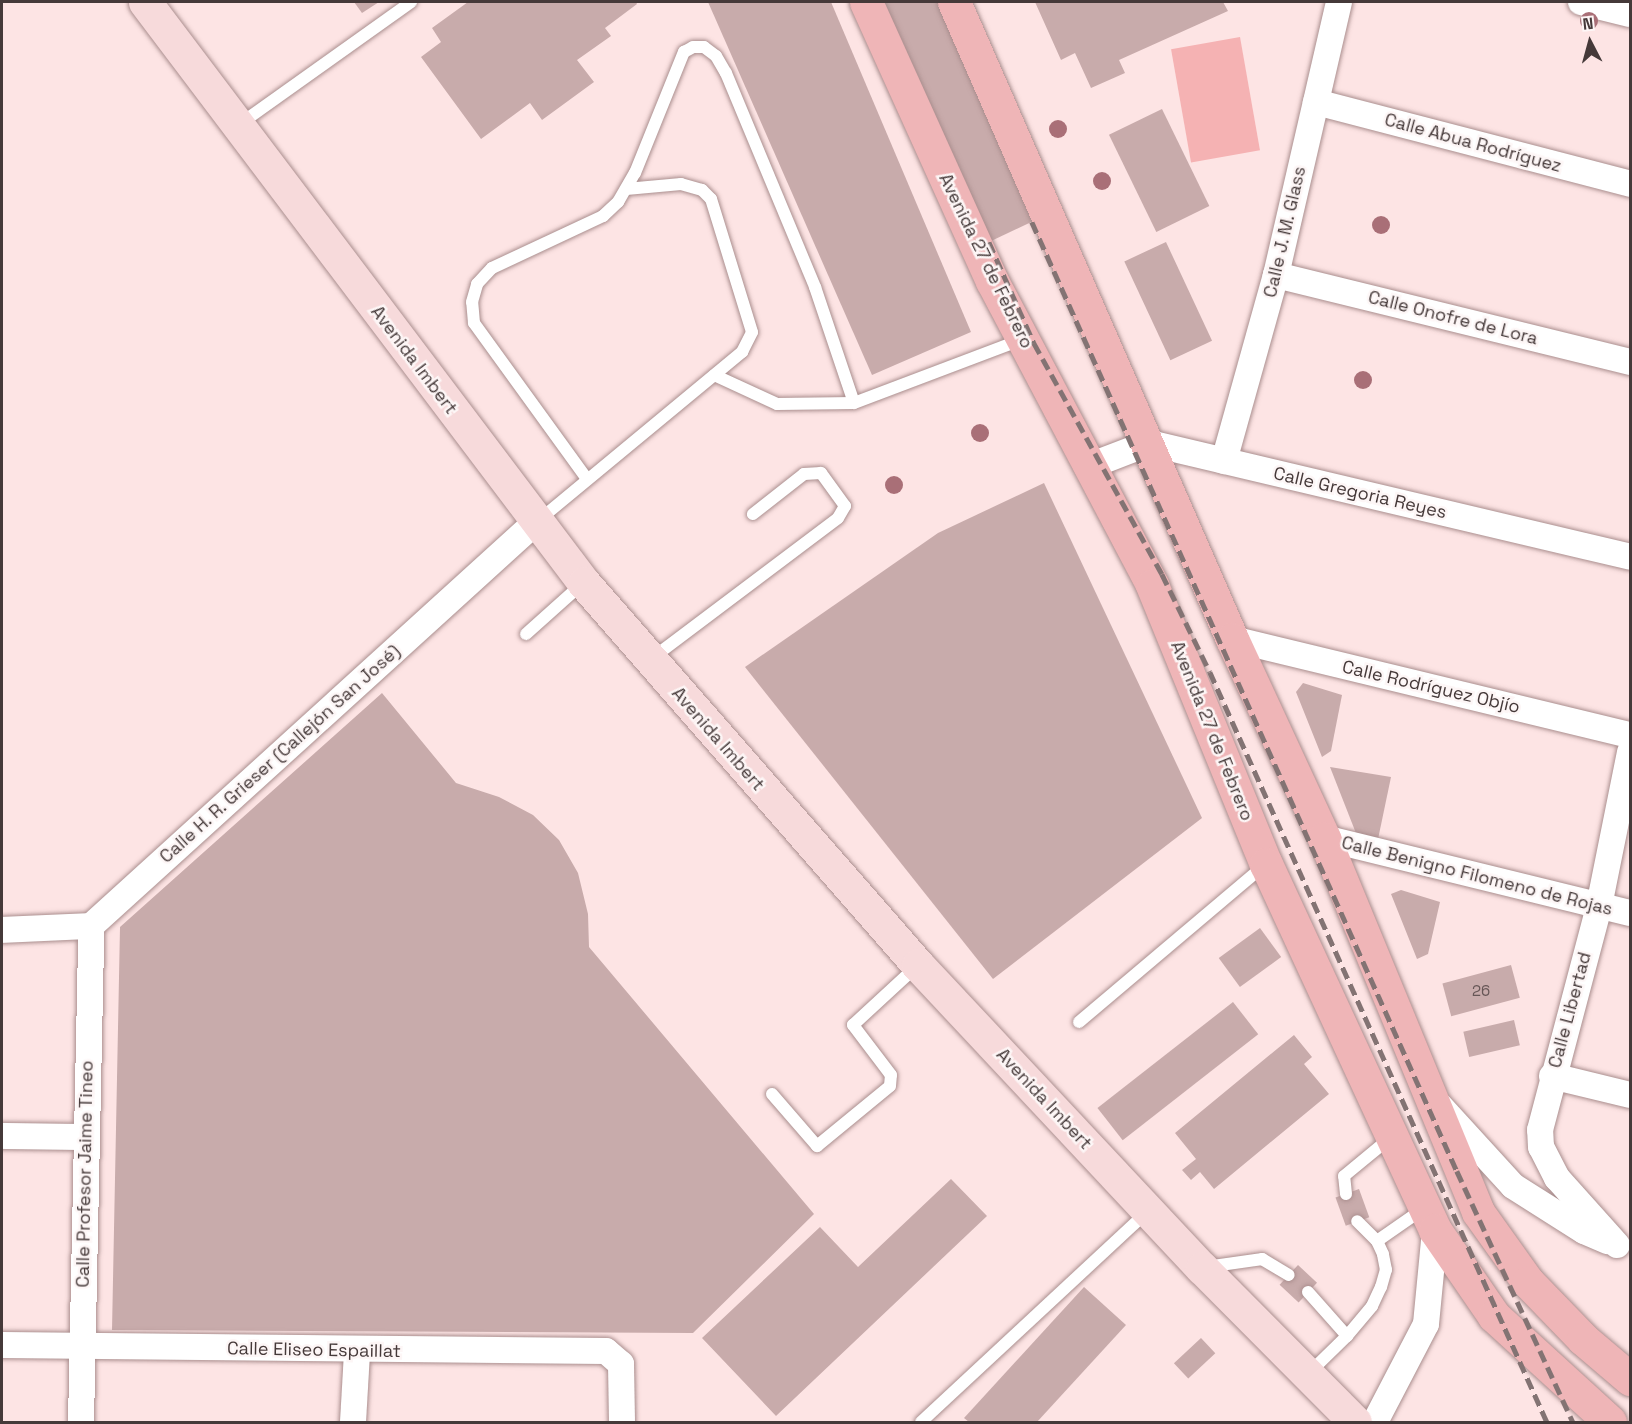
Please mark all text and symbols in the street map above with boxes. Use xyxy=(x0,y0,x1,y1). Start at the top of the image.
north arrow xyxy=(1560,12,1620,72)
text: N xyxy=(1582,13,1594,35)
street label: Calle Abua Rodríguez xyxy=(1382,109,1564,177)
street label: Calle J. M. Glass xyxy=(1259,164,1311,300)
street label: Avenida 27 de Febrero xyxy=(934,170,1038,352)
street label: Calle Onofre de Lora xyxy=(1366,286,1540,350)
street label: Avenida Imbert xyxy=(366,302,462,418)
street label: Calle Gregoria Reyes xyxy=(1271,463,1449,523)
street label: Avenida 27 de Febrero xyxy=(1166,638,1258,824)
street label: Calle H. R. Grieser (Callejón San José) xyxy=(155,640,405,868)
street label: Calle Rodríguez Objío xyxy=(1340,656,1522,718)
street label: Avenida Imbert xyxy=(667,683,769,795)
street label: Calle Benigno Filomeno de Rojas xyxy=(1339,832,1615,920)
street label: Calle Libertad xyxy=(1544,950,1596,1070)
house number: 26 xyxy=(1472,982,1490,1000)
street label: Avenida Imbert xyxy=(992,1044,1096,1154)
street label: Calle Profesor Jaime Tineo xyxy=(72,1060,98,1288)
street label: Calle Eliseo Espaillat xyxy=(227,1338,401,1362)

